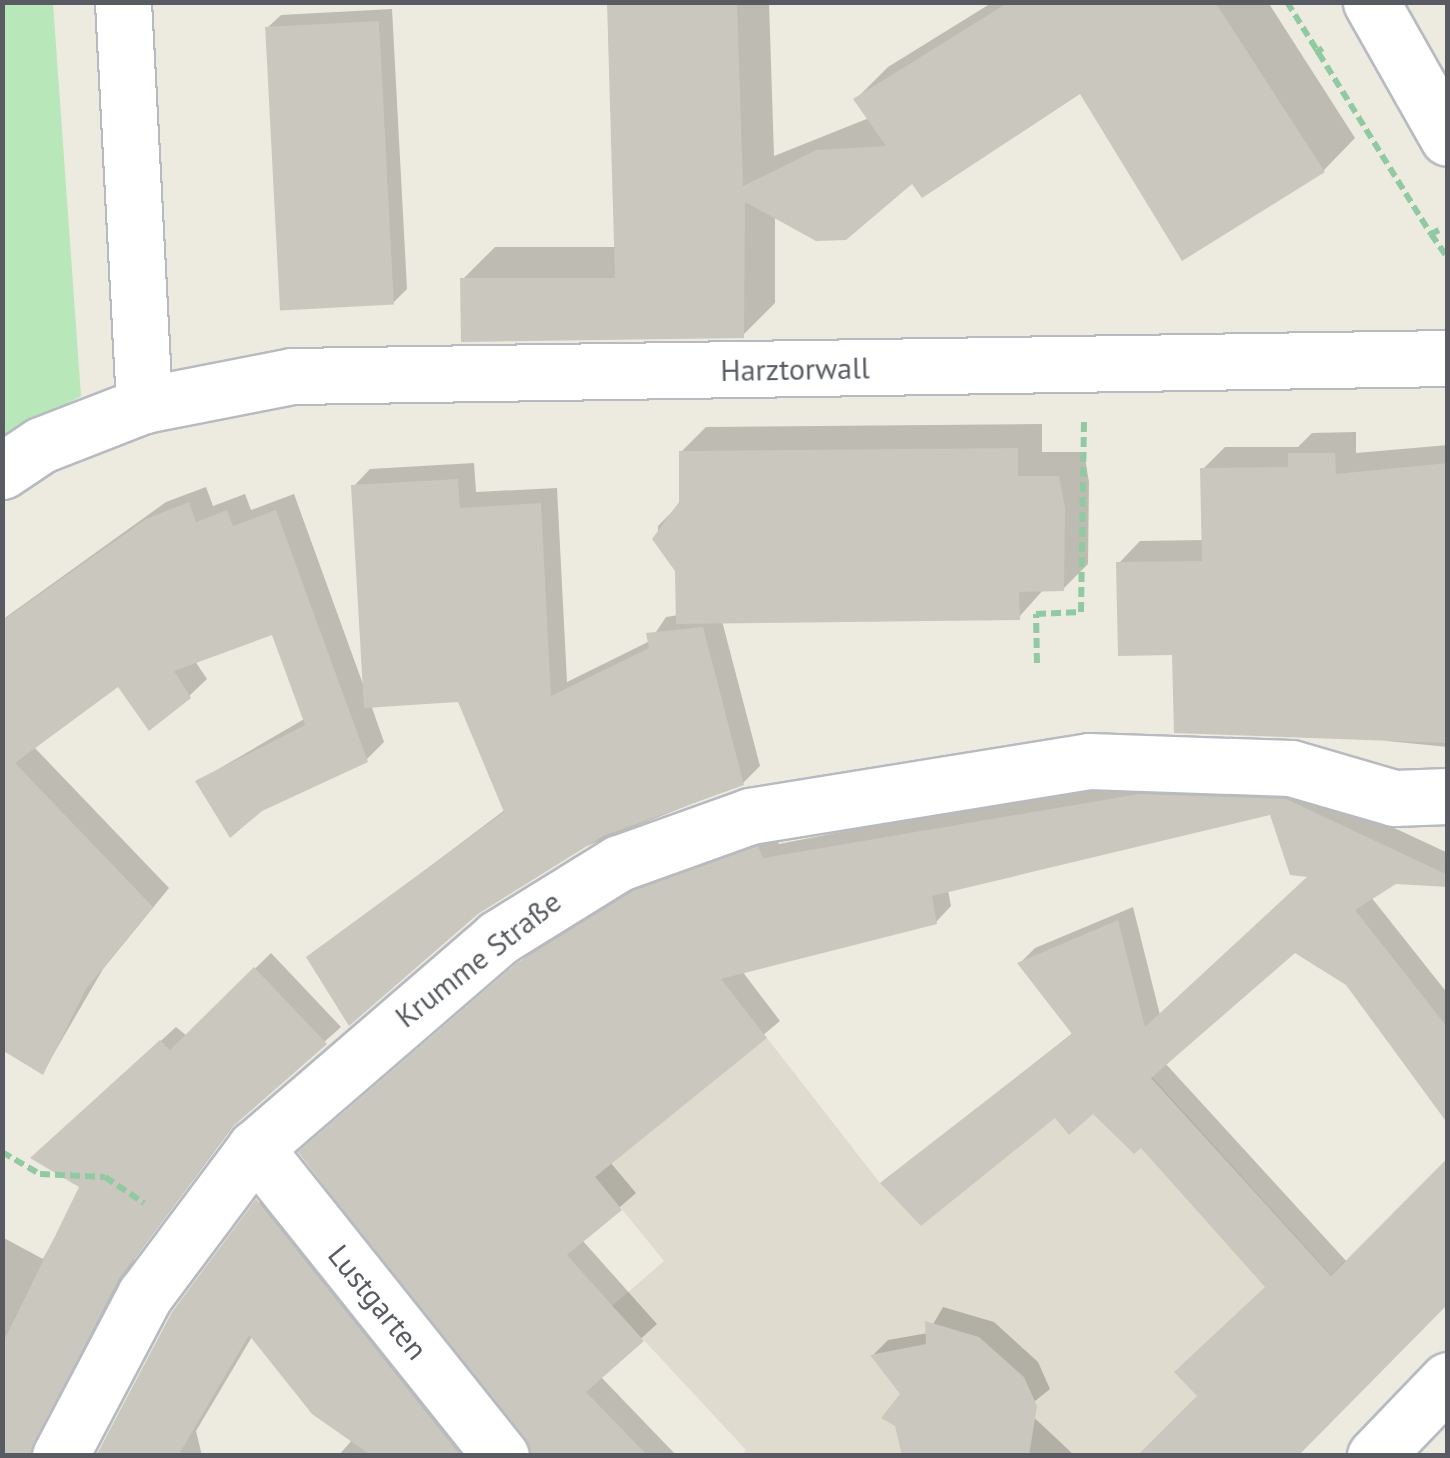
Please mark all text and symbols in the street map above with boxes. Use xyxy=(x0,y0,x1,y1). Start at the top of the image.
street label: Harztorwall xyxy=(720,350,870,388)
street label: Krumme Straße xyxy=(388,883,568,1035)
street label: Lustgarten xyxy=(321,1237,435,1367)

